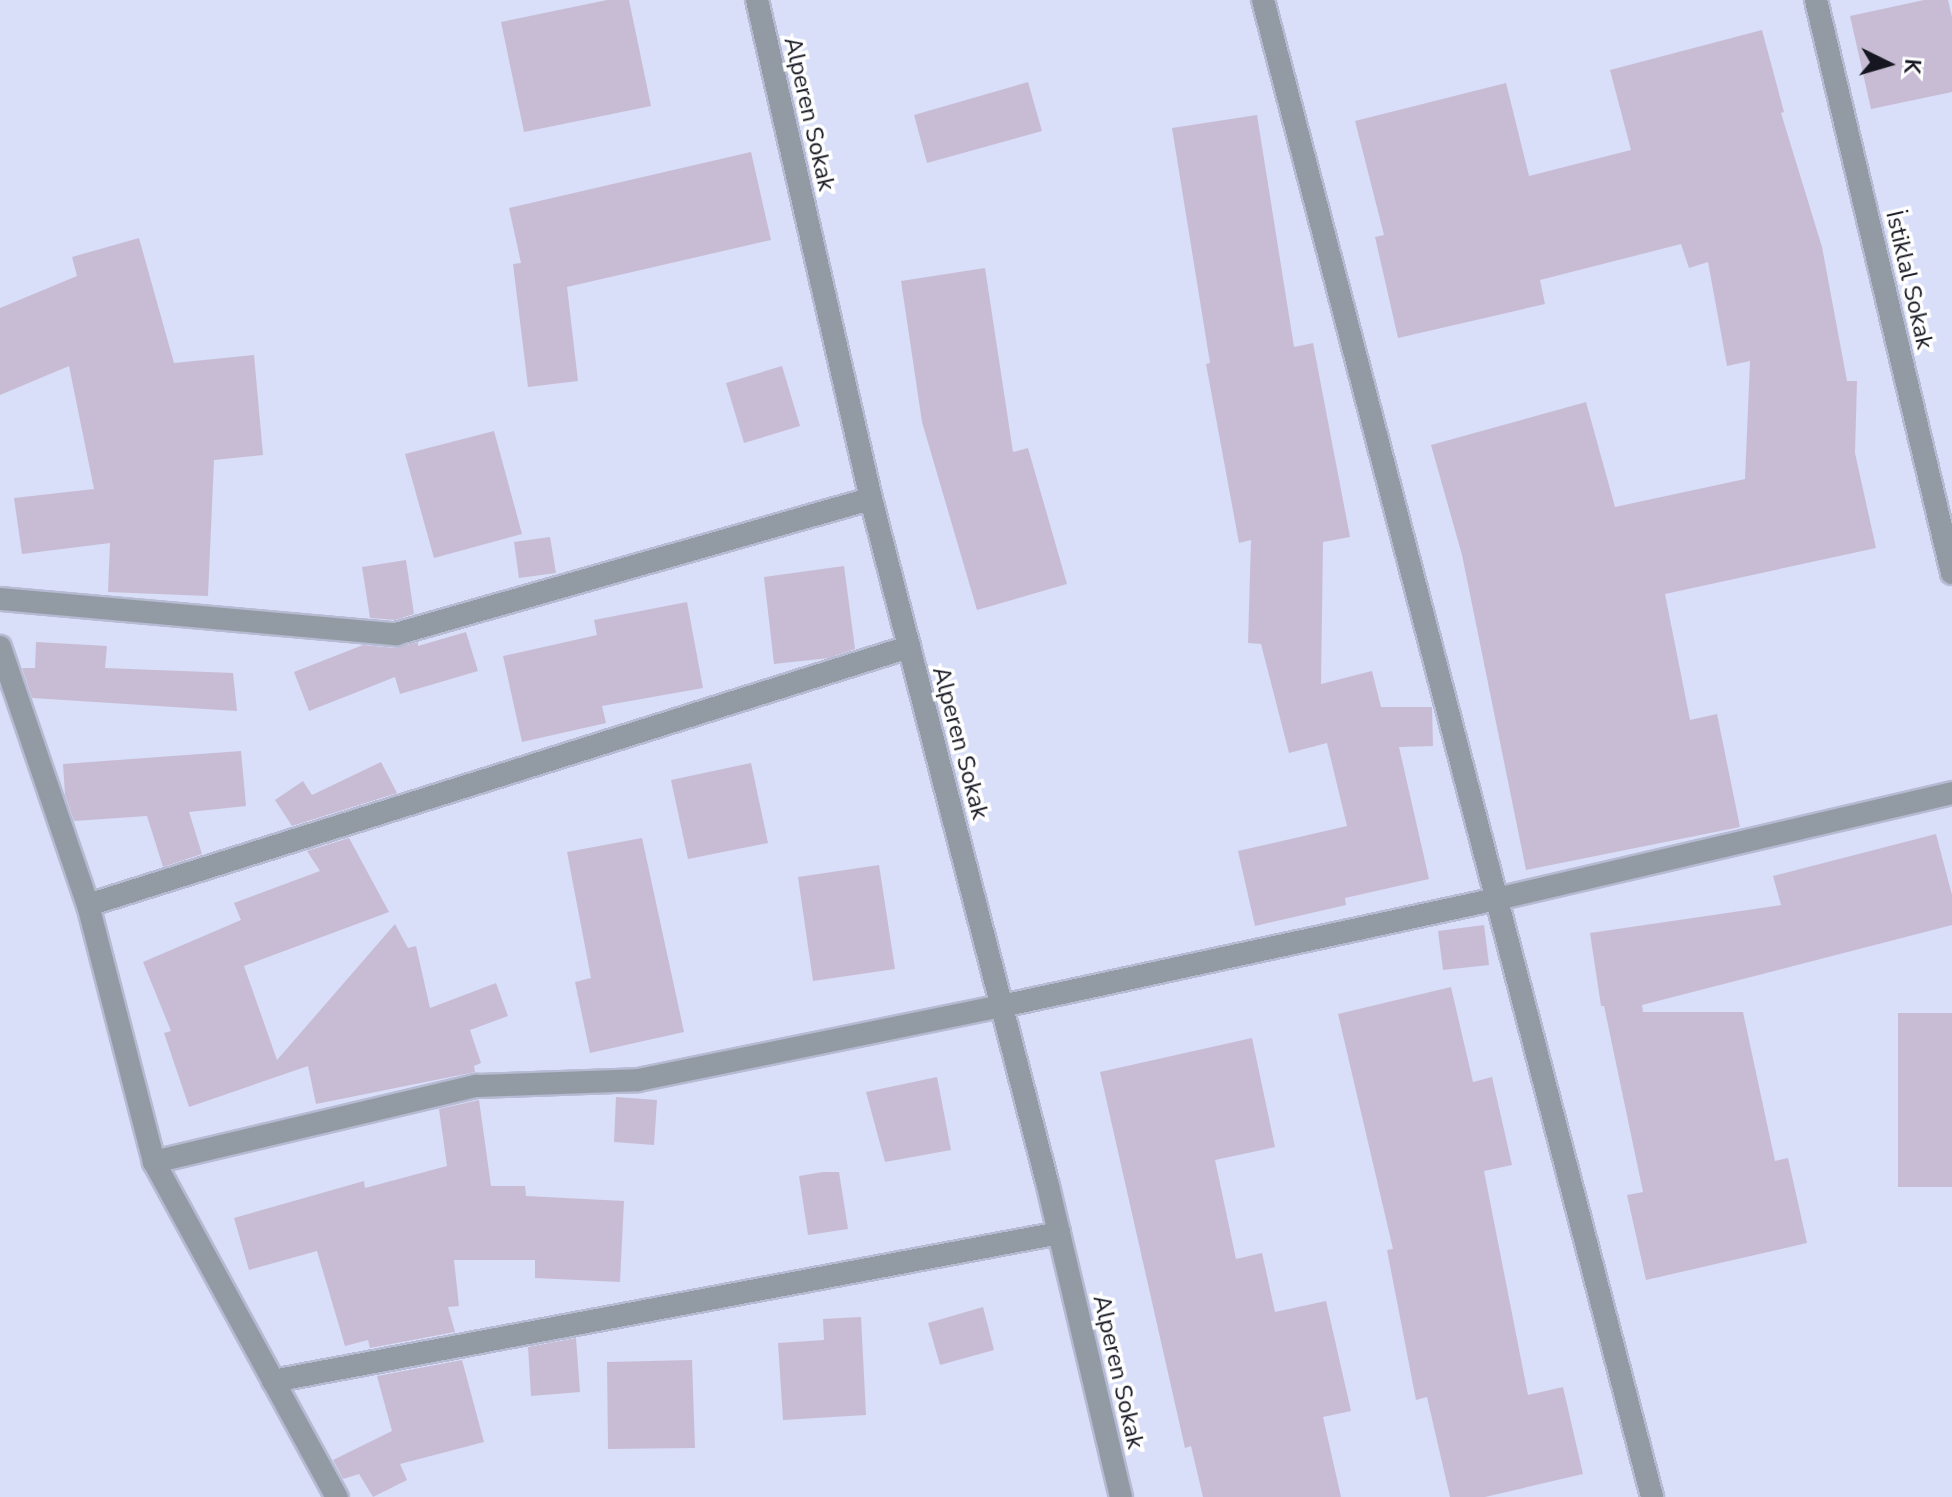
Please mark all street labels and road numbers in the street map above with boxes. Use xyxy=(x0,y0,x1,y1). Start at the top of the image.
street label: Alperen Sokak xyxy=(777,34,841,194)
street label: İstiklal Sokak xyxy=(1879,208,1939,352)
street label: Alperen Sokak xyxy=(926,663,994,823)
street label: Alperen Sokak xyxy=(1086,1292,1150,1452)

